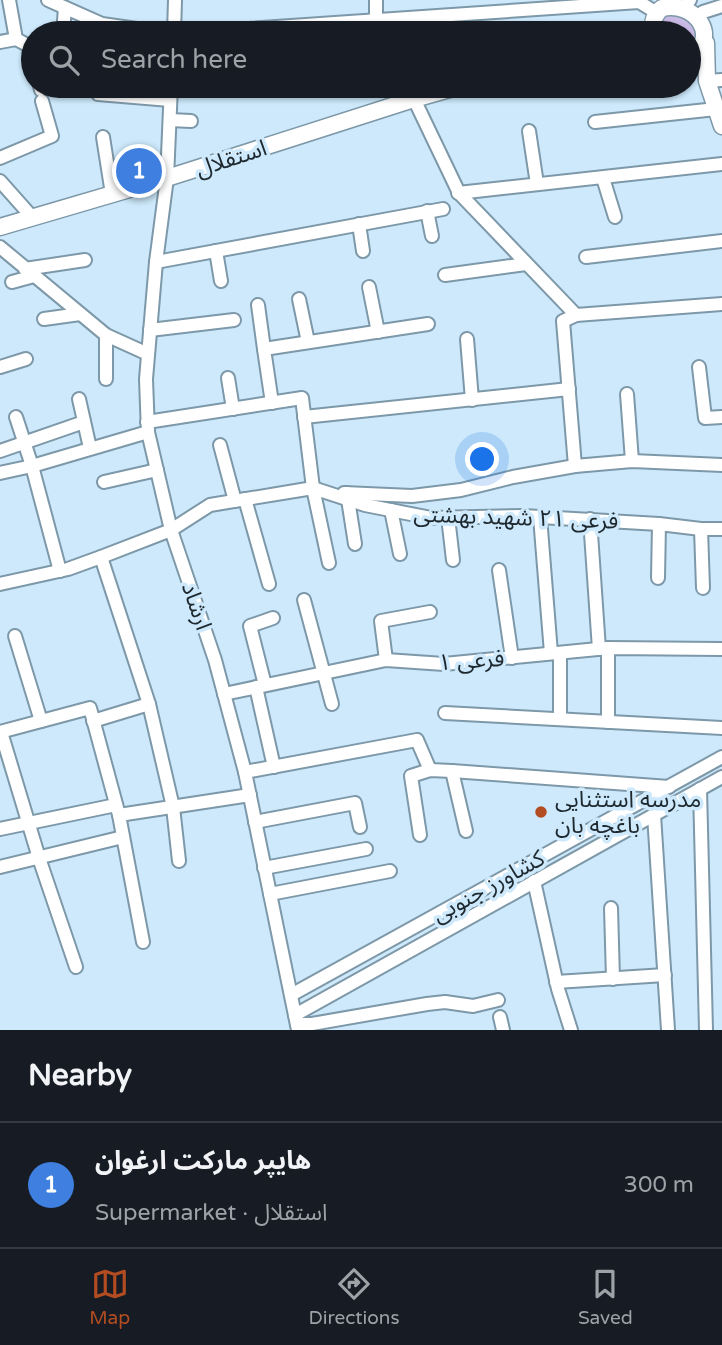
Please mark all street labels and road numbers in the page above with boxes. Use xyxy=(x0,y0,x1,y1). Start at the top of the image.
street label: استقلال xyxy=(192,134,270,184)
street label: فرعی ۲۱ شهید بهشتی xyxy=(413,500,619,536)
street label: ارشاد xyxy=(175,579,217,634)
street label: فرعی ۱ xyxy=(437,645,505,677)
street label: کشاورز جنوبی xyxy=(427,844,550,929)

